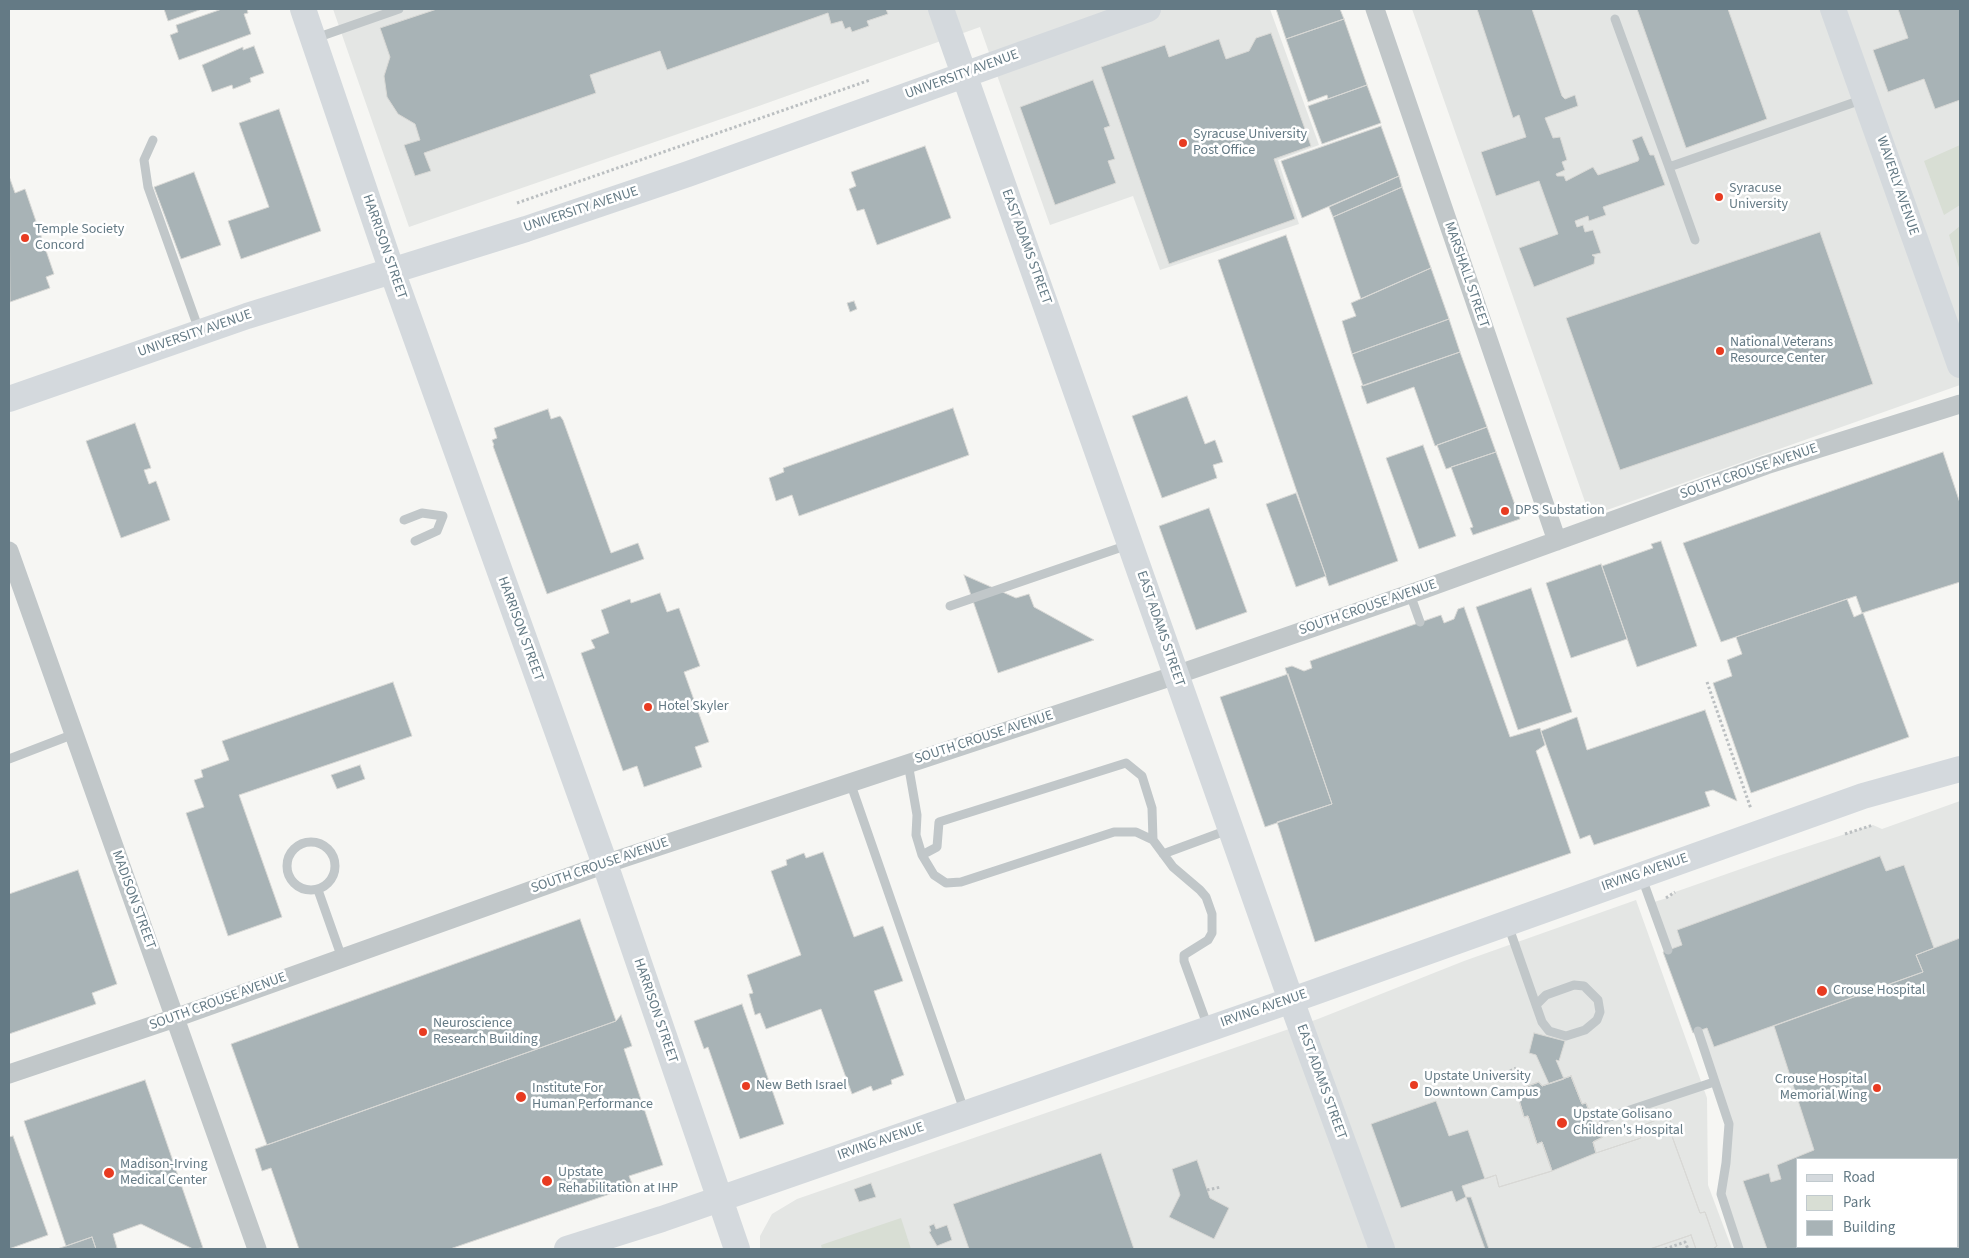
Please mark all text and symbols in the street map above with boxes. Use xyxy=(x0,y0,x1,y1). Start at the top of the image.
street label: UNIVERSITY AVENUE xyxy=(903,47,1021,103)
place label: Syracuse University Post Office xyxy=(1193,127,1307,160)
street label: WAVERLY AVENUE xyxy=(1872,134,1922,238)
marker: Syracuse University Post Office xyxy=(1177,137,1189,149)
place label: Syracuse University xyxy=(1729,181,1788,213)
street label: UNIVERSITY AVENUE xyxy=(522,184,640,236)
street label: EAST ADAMS STREET xyxy=(997,187,1055,307)
marker: Syracuse University xyxy=(1713,191,1725,203)
street label: HARRISON STREET xyxy=(358,192,410,302)
street label: MARSHALL STREET xyxy=(1440,220,1492,330)
place label: Temple Society Concord xyxy=(35,222,124,254)
marker: Temple Society Concord xyxy=(19,232,31,244)
street label: UNIVERSITY AVENUE xyxy=(136,307,254,361)
place label: National Veterans Resource Center xyxy=(1730,335,1833,368)
marker: National Veterans Resource Center xyxy=(1714,345,1726,357)
street label: SOUTH CROUSE AVENUE xyxy=(1678,441,1820,503)
place label: DPS Substation xyxy=(1515,503,1605,519)
marker: DPS Substation xyxy=(1499,505,1511,517)
street label: EAST ADAMS STREET xyxy=(1132,569,1188,689)
street label: HARRISON STREET xyxy=(493,574,547,684)
street label: SOUTH CROUSE AVENUE xyxy=(1297,577,1439,639)
place label: Hotel Skyler xyxy=(658,699,729,715)
marker: Hotel Skyler xyxy=(642,701,654,713)
street label: SOUTH CROUSE AVENUE xyxy=(913,708,1055,768)
street label: SOUTH CROUSE AVENUE xyxy=(529,835,671,897)
street label: MADISON STREET xyxy=(107,848,159,952)
street label: IRVING AVENUE xyxy=(1599,850,1691,896)
street label: HARRISON STREET xyxy=(629,956,681,1066)
street label: SOUTH CROUSE AVENUE xyxy=(147,969,289,1035)
place label: Crouse Hospital xyxy=(1833,983,1925,999)
marker: Crouse Hospital xyxy=(1815,984,1829,998)
street label: IRVING AVENUE xyxy=(1218,986,1310,1032)
place label: Neuroscience Research Building xyxy=(433,1016,538,1048)
street label: EAST ADAMS STREET xyxy=(1292,1022,1350,1142)
marker: Neuroscience Research Building xyxy=(417,1026,429,1038)
place label: Upstate University Downtown Campus xyxy=(1424,1069,1538,1102)
place label: Crouse Hospital Memorial Wing xyxy=(1775,1072,1867,1104)
place label: New Beth Israel xyxy=(756,1078,847,1094)
marker: Upstate University Downtown Campus xyxy=(1408,1079,1420,1091)
marker: New Beth Israel xyxy=(740,1080,752,1092)
place label: Institute For Human Performance xyxy=(532,1081,653,1114)
marker: Crouse Hospital Memorial Wing xyxy=(1871,1082,1883,1094)
marker: Institute For Human Performance xyxy=(514,1090,528,1104)
place label: Upstate Golisano Children's Hospital xyxy=(1573,1107,1683,1140)
marker: Upstate Golisano Children's Hospital xyxy=(1555,1116,1569,1130)
street label: IRVING AVENUE xyxy=(835,1119,927,1165)
place label: Madison-Irving Medical Center xyxy=(120,1157,208,1190)
legend xyxy=(1796,1158,1959,1248)
place label: Upstate Rehabilitation at IHP xyxy=(558,1165,678,1198)
marker: Madison-Irving Medical Center xyxy=(102,1166,116,1180)
text: Road xyxy=(1843,1167,1875,1188)
marker: Upstate Rehabilitation at IHP xyxy=(540,1174,554,1188)
text: Park xyxy=(1843,1192,1871,1213)
text: Building xyxy=(1843,1217,1895,1238)

